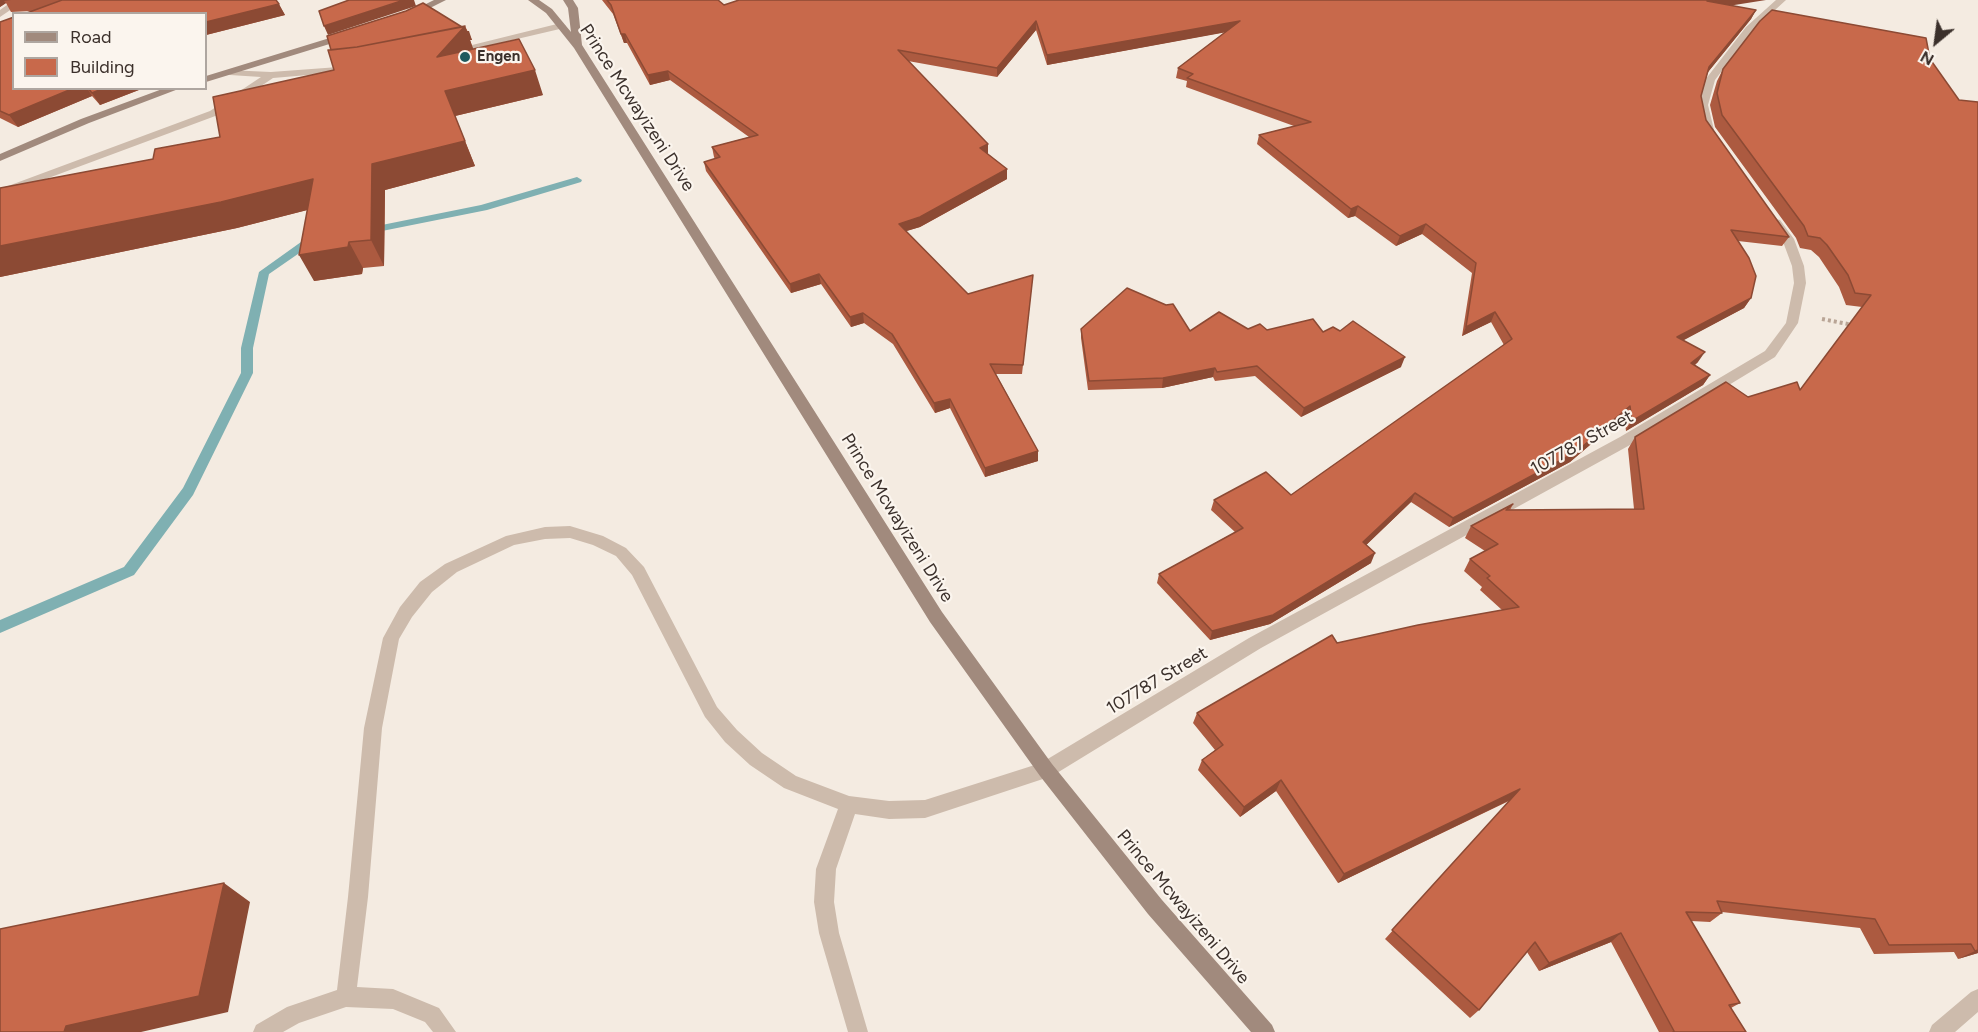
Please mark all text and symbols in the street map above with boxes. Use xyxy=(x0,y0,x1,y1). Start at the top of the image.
legend xyxy=(12,12,207,90)
north arrow xyxy=(1906,12,1966,72)
street label: Prince Mcwayizeni Drive xyxy=(575,20,699,196)
text: Road xyxy=(70,26,111,48)
text: N xyxy=(1917,47,1937,69)
place label: Engen xyxy=(477,48,520,66)
marker: Engen xyxy=(458,50,472,64)
text: Building xyxy=(70,56,135,78)
street label: 107787 Street xyxy=(1527,406,1637,480)
street label: Prince Mcwayizeni Drive xyxy=(836,430,958,606)
street label: 107787 Street xyxy=(1103,642,1211,720)
street label: Prince Mcwayizeni Drive xyxy=(1112,825,1254,989)

